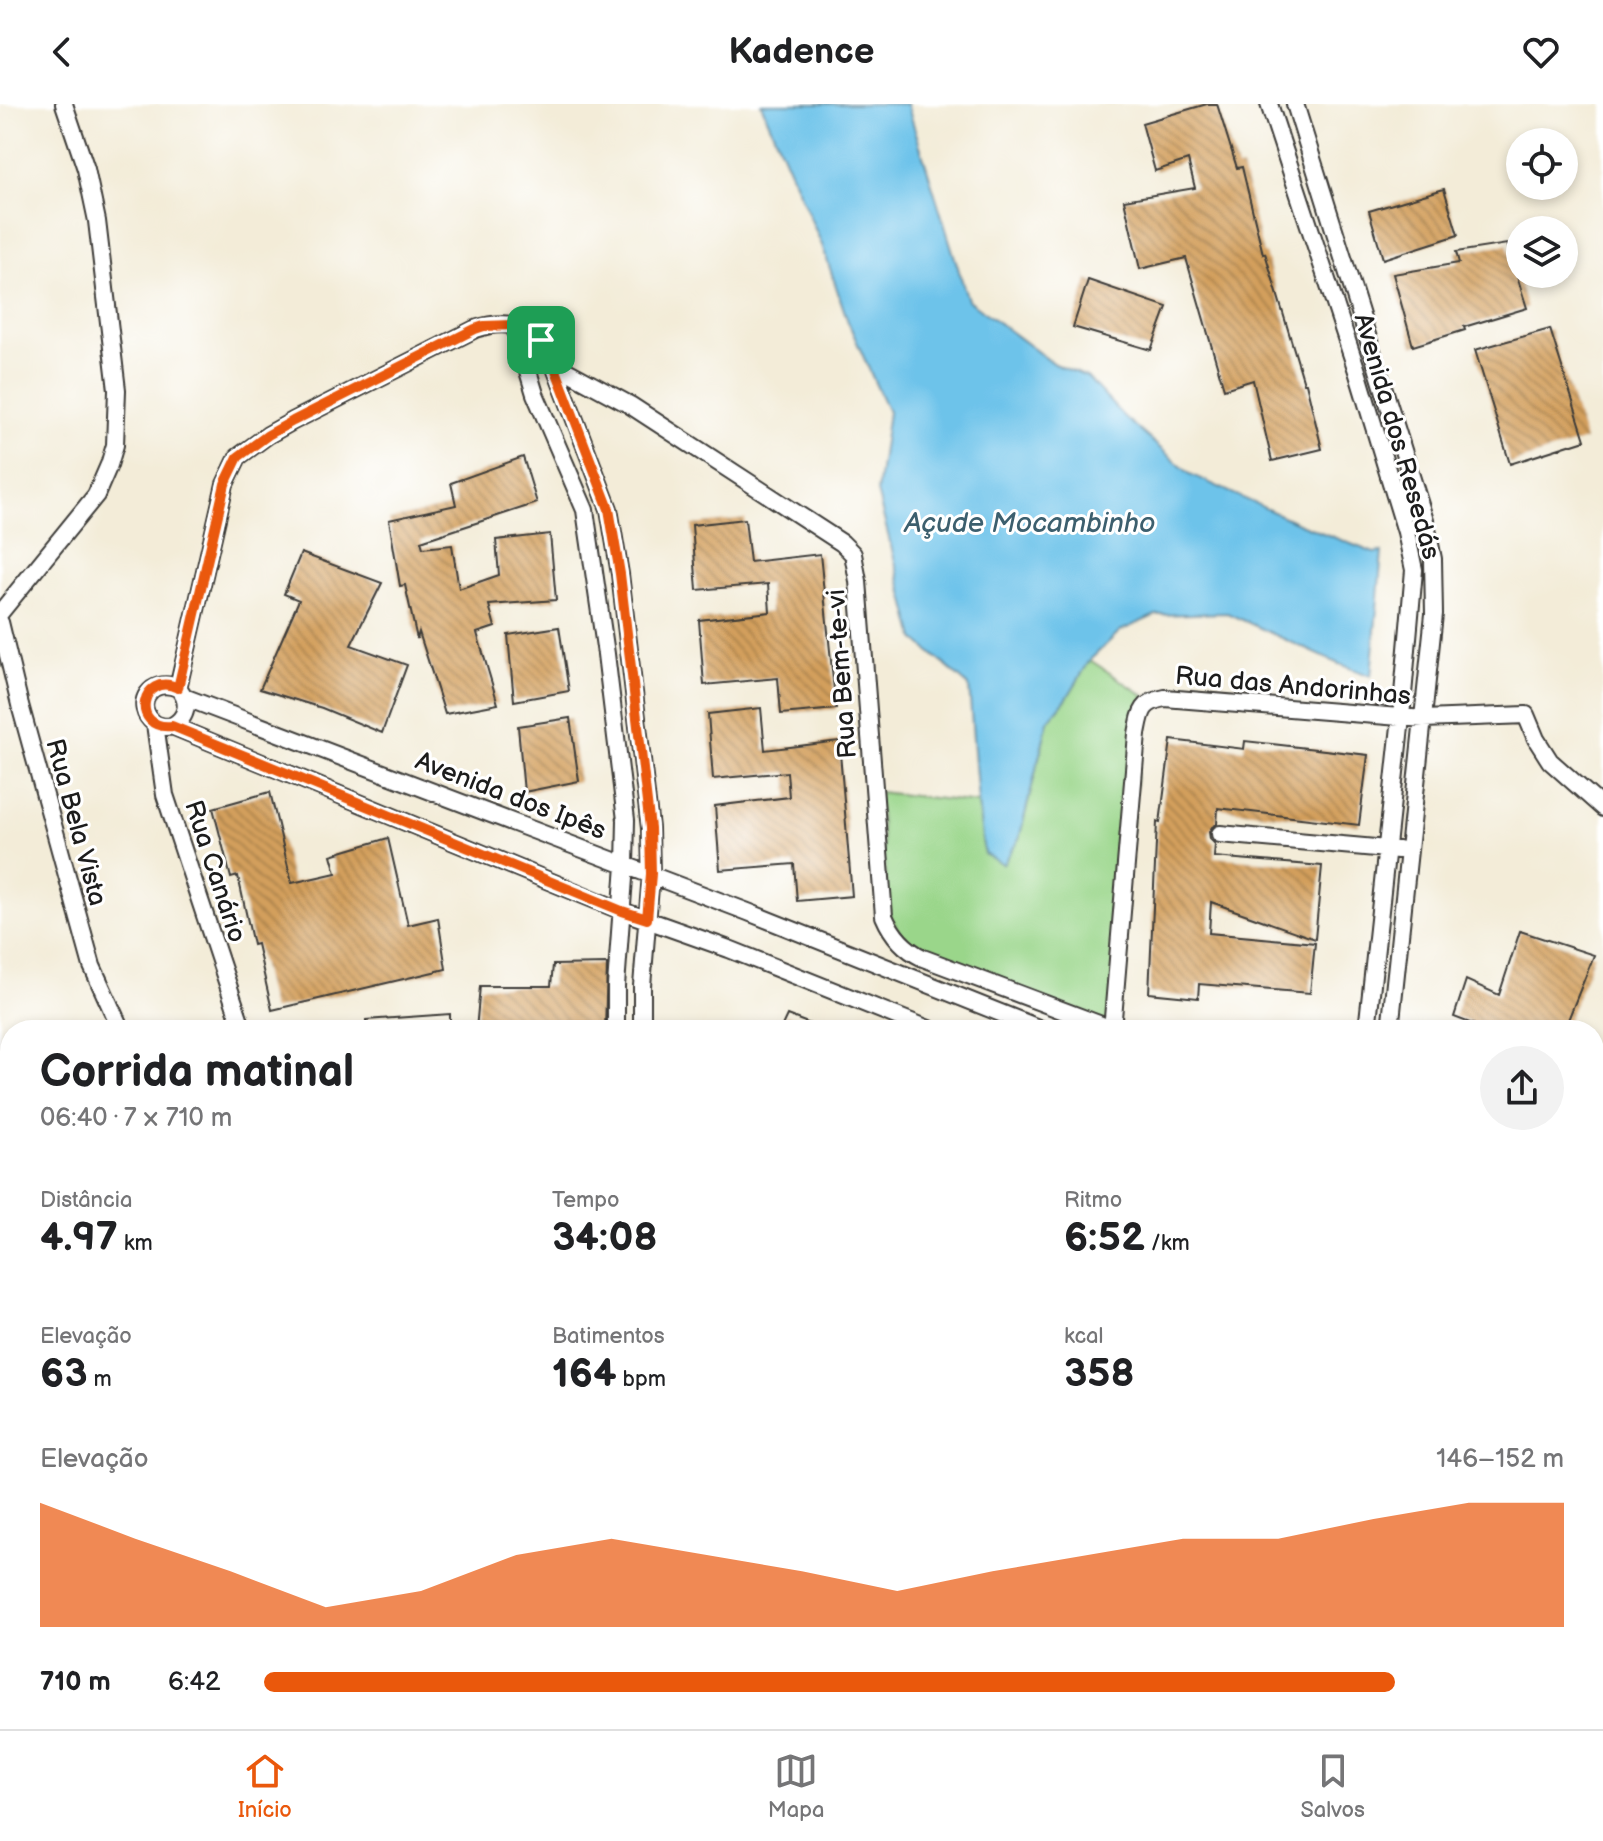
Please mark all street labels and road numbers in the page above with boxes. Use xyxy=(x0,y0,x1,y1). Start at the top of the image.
street label: Avenida dos Resedás xyxy=(1347,310,1447,563)
street label: Rua Bem-te-vi xyxy=(821,588,864,760)
street label: Rua das Andorinhas xyxy=(1174,661,1412,712)
street label: Rua Bela Vista xyxy=(38,736,113,909)
street label: Avenida dos Ipês xyxy=(411,746,610,847)
street label: Rua Canário xyxy=(177,797,252,946)

